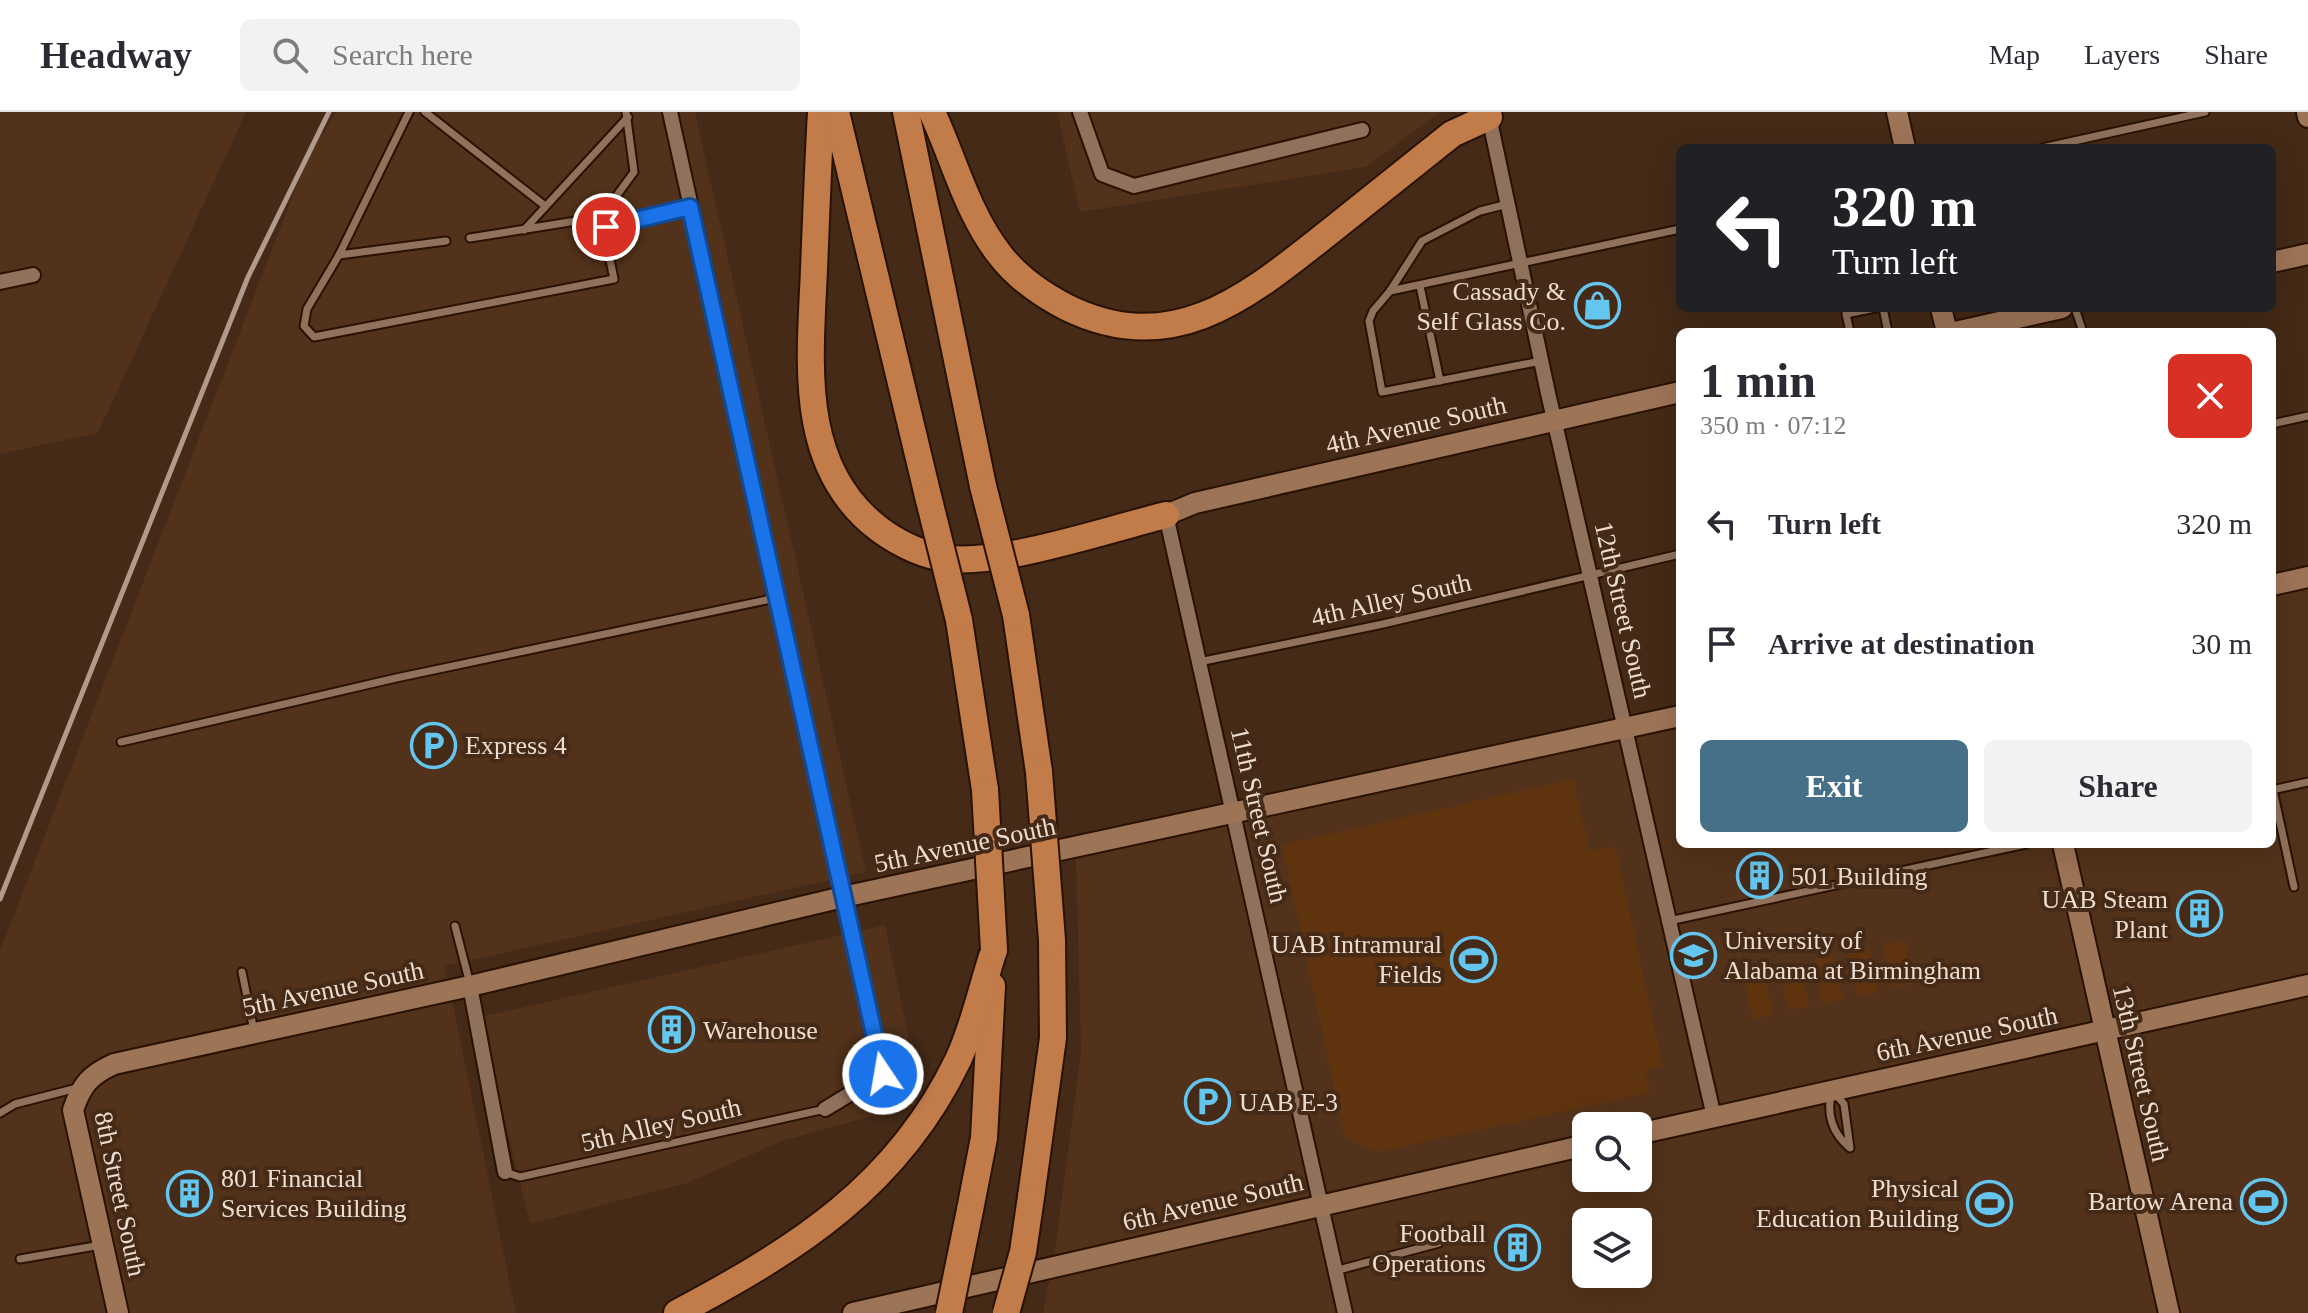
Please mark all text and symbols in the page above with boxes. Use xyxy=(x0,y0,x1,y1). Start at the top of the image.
search box xyxy=(240,19,800,91)
icon: search xyxy=(268,33,312,77)
text: Headway xyxy=(40,34,192,76)
text: Search here xyxy=(332,38,473,71)
text: Map xyxy=(1989,39,2040,70)
text: Layers xyxy=(2084,39,2160,70)
text: Share xyxy=(2204,39,2268,70)
icon: left xyxy=(1700,176,1804,280)
text: 320 m xyxy=(1832,176,1977,238)
pin xyxy=(572,193,640,261)
icon: arrive xyxy=(584,205,628,249)
text: Turn left xyxy=(1832,242,1958,282)
place label: Cassady & Self Glass Co. xyxy=(1417,277,1566,336)
shop icon: Cassady & Self Glass Co. xyxy=(1573,282,1621,330)
text: 1 min xyxy=(1700,354,1816,407)
button: close xyxy=(2168,354,2252,438)
street label: 4th Avenue South xyxy=(1323,390,1509,460)
text: 350 m · 07:12 xyxy=(1700,411,1847,440)
icon: left xyxy=(1700,502,1744,546)
text: Turn left xyxy=(1768,507,1881,540)
text: 320 m xyxy=(2176,507,2252,540)
street label: 12th Street South xyxy=(1589,519,1657,701)
street label: 4th Alley South xyxy=(1308,568,1474,632)
icon: arrive xyxy=(1700,622,1744,666)
text: Arrive at destination xyxy=(1768,627,2035,660)
text: 30 m xyxy=(2191,627,2252,660)
parking icon: Express 4 xyxy=(410,721,458,769)
street label: 11th Street South xyxy=(1225,724,1293,906)
place label: Express 4 xyxy=(465,731,567,760)
button: Exit xyxy=(1700,740,1968,832)
button: Share xyxy=(1984,740,2252,832)
street label: 5th Avenue South xyxy=(872,812,1058,878)
building icon: 501 Building xyxy=(1736,852,1784,900)
place label: 501 Building xyxy=(1791,862,1928,891)
place label: UAB Steam Plant xyxy=(2042,885,2169,944)
building icon: UAB Steam Plant xyxy=(2175,890,2223,938)
place label: University of Alabama at Birmingham xyxy=(1724,926,1981,985)
place label: UAB Intramural Fields xyxy=(1271,930,1442,989)
school or university icon: University of Alabama at Birmingham xyxy=(1669,931,1717,979)
sports icon: UAB Intramural Fields xyxy=(1449,935,1497,983)
street label: 5th Avenue South xyxy=(240,956,426,1022)
street label: 13th Street South xyxy=(2107,982,2175,1164)
street label: 6th Avenue South xyxy=(1874,1001,2060,1067)
building icon: Warehouse xyxy=(648,1006,696,1054)
place label: Warehouse xyxy=(703,1016,818,1045)
position arrow xyxy=(841,1032,925,1116)
parking icon: UAB E-3 xyxy=(1184,1078,1232,1126)
place label: UAB E-3 xyxy=(1239,1088,1338,1117)
street label: 5th Alley South xyxy=(578,1093,744,1157)
street label: 8th Street South xyxy=(88,1109,152,1279)
map controls xyxy=(1572,1112,1652,1288)
button: search xyxy=(1572,1112,1652,1192)
place label: 801 Financial Services Building xyxy=(221,1164,407,1223)
street label: 6th Avenue South xyxy=(1120,1167,1306,1237)
building icon: 801 Financial Services Building xyxy=(166,1169,214,1217)
place label: Physical Education Building xyxy=(1756,1174,1959,1233)
sports icon: Bartow Arena xyxy=(2240,1177,2288,1225)
sports icon: Physical Education Building xyxy=(1966,1179,2014,1227)
place label: Bartow Arena xyxy=(2088,1187,2233,1216)
button: layers xyxy=(1572,1208,1652,1288)
place label: Football Operations xyxy=(1372,1219,1486,1278)
building icon: Football Operations xyxy=(1493,1224,1541,1272)

